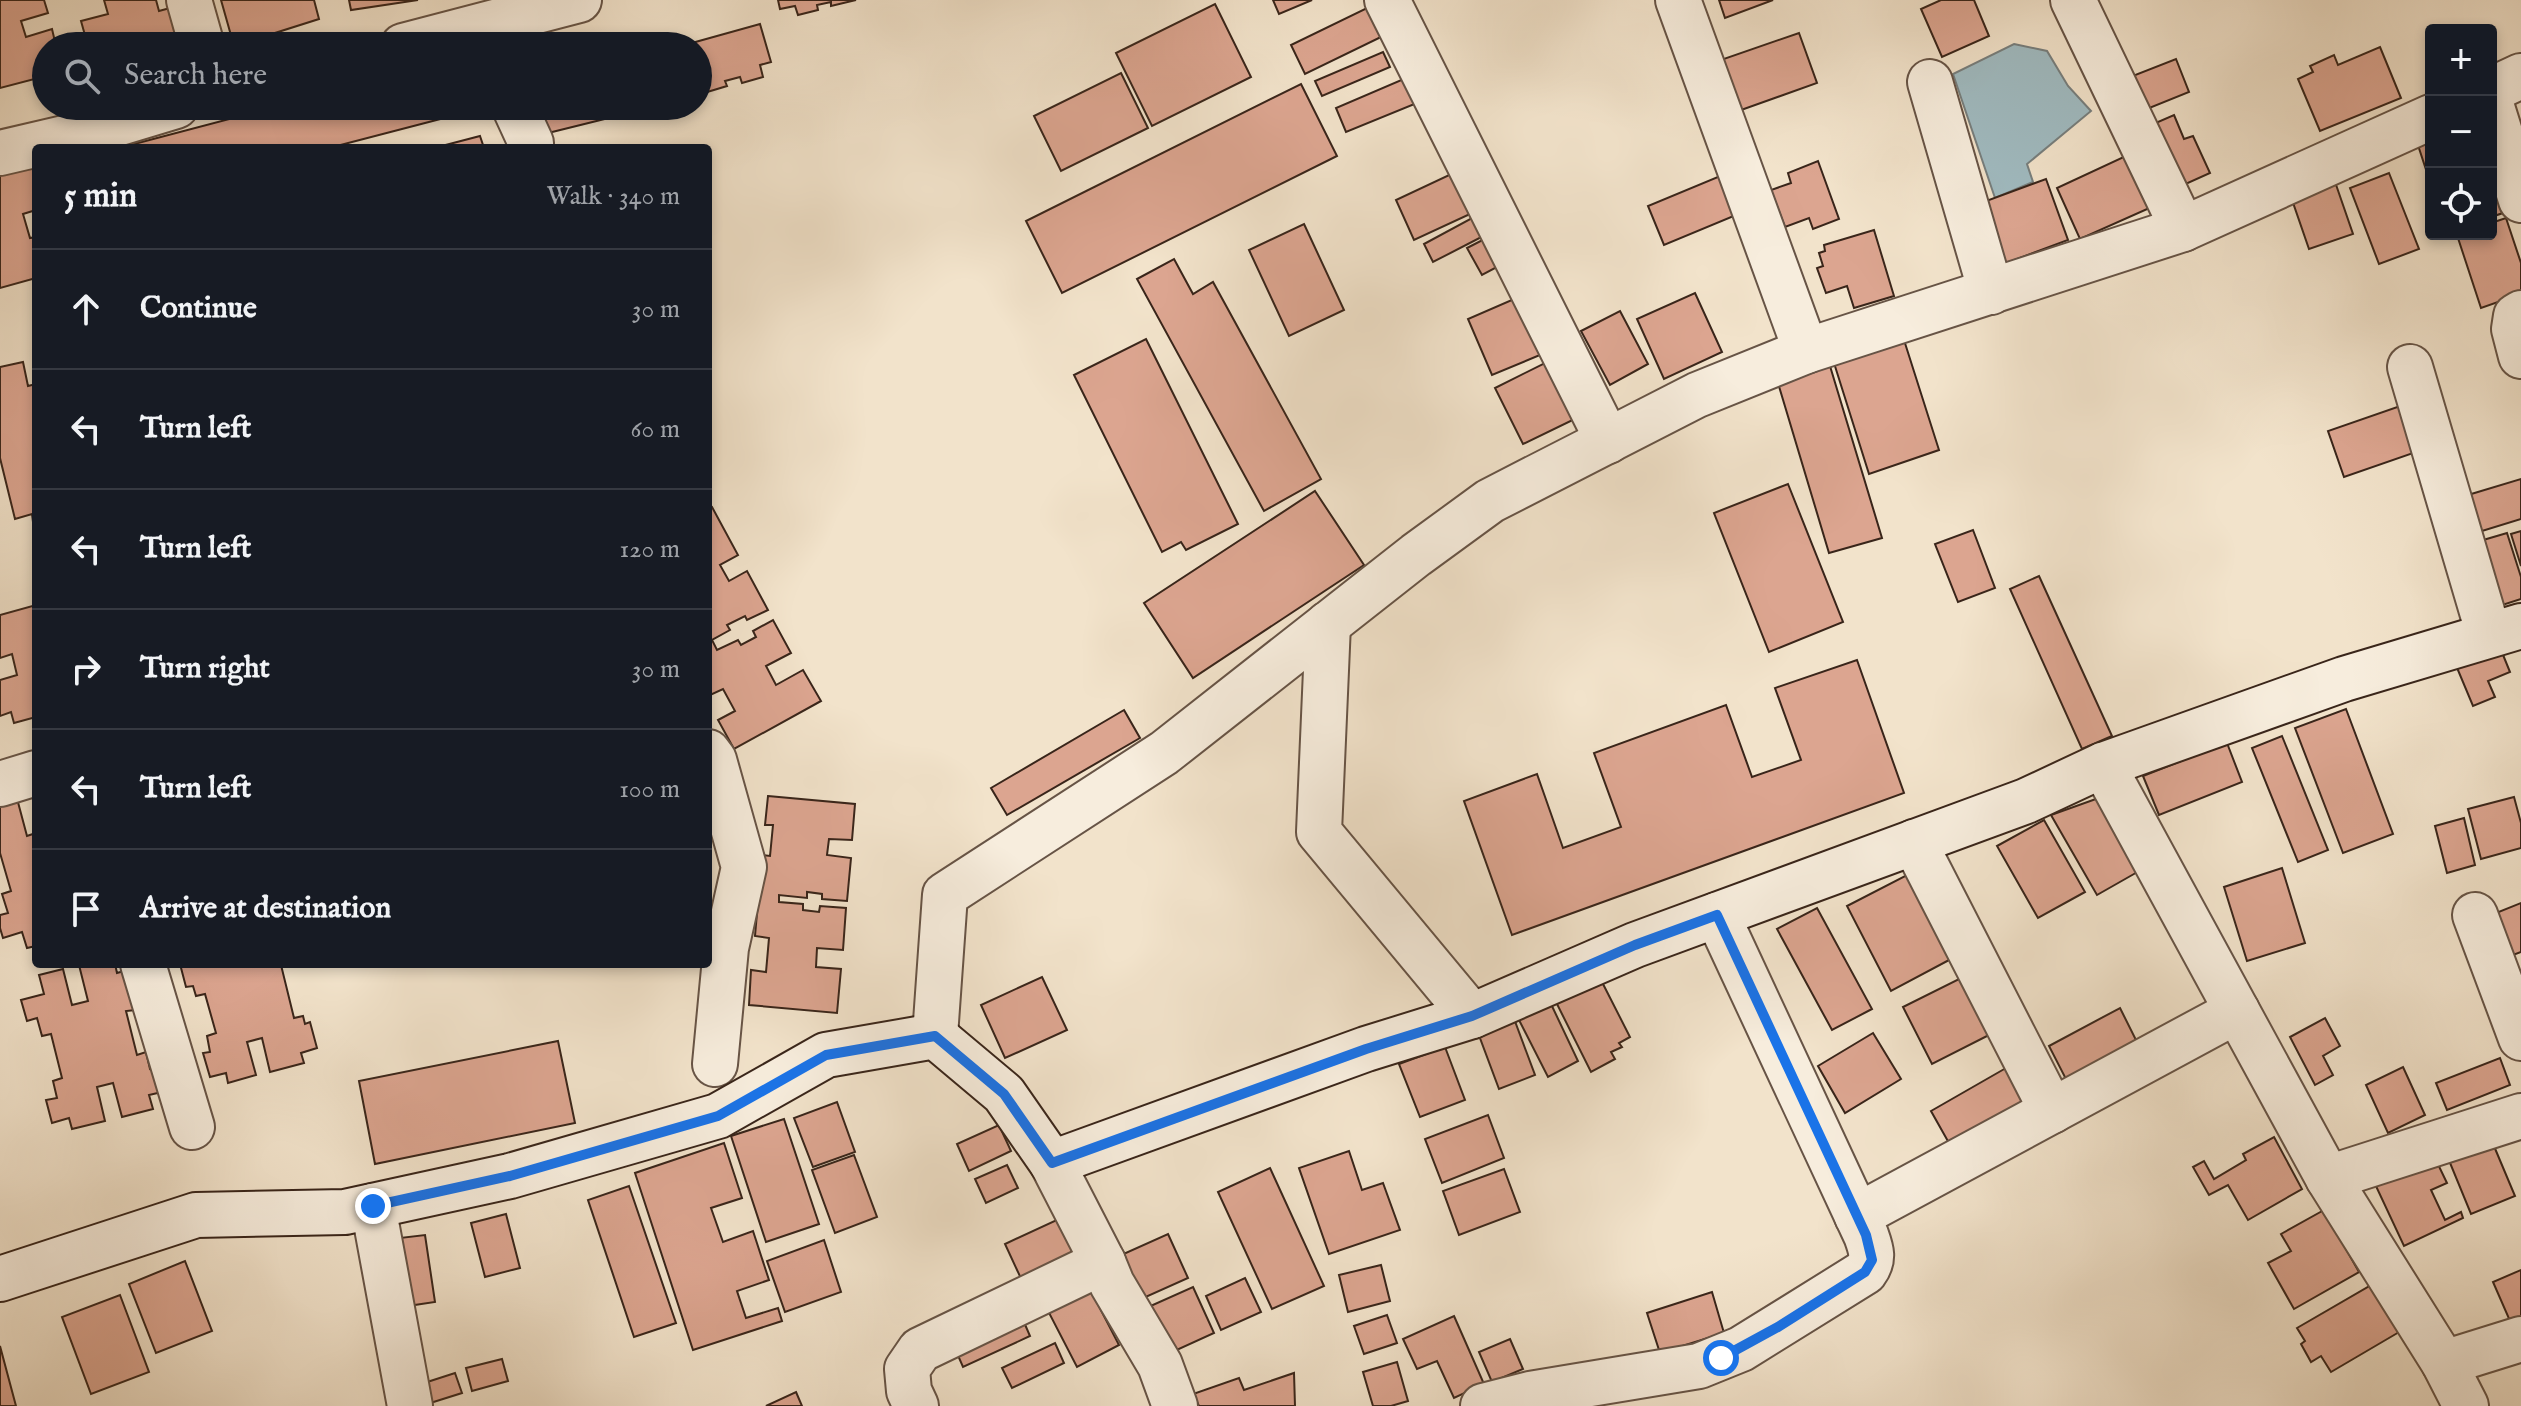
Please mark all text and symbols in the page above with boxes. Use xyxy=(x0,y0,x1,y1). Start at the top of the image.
map controls xyxy=(2425,24,2497,240)
button: + xyxy=(2425,24,2497,96)
search box xyxy=(32,32,712,120)
icon: search xyxy=(60,54,104,98)
text: Search here xyxy=(124,57,267,95)
button: − xyxy=(2425,96,2497,168)
button: locate xyxy=(2425,168,2497,240)
text: 5 min xyxy=(64,175,137,218)
text: Walk · 340 m xyxy=(546,180,680,213)
icon: ahead xyxy=(64,287,108,331)
text: Continue xyxy=(140,290,257,328)
text: 30 m xyxy=(632,293,680,326)
icon: left xyxy=(64,407,108,451)
text: Turn left xyxy=(140,410,251,448)
text: 60 m xyxy=(631,413,680,446)
icon: left xyxy=(64,527,108,571)
text: Turn left xyxy=(140,530,251,568)
text: 120 m xyxy=(620,533,680,566)
icon: right xyxy=(64,647,108,691)
text: Turn right xyxy=(140,650,270,688)
text: 30 m xyxy=(632,653,680,686)
icon: left xyxy=(64,767,108,811)
text: Turn left xyxy=(140,770,251,808)
text: 100 m xyxy=(619,773,680,806)
icon: arrive xyxy=(64,887,108,931)
text: Arrive at destination xyxy=(140,890,391,928)
route end xyxy=(355,1188,391,1224)
route start xyxy=(1703,1340,1739,1376)

